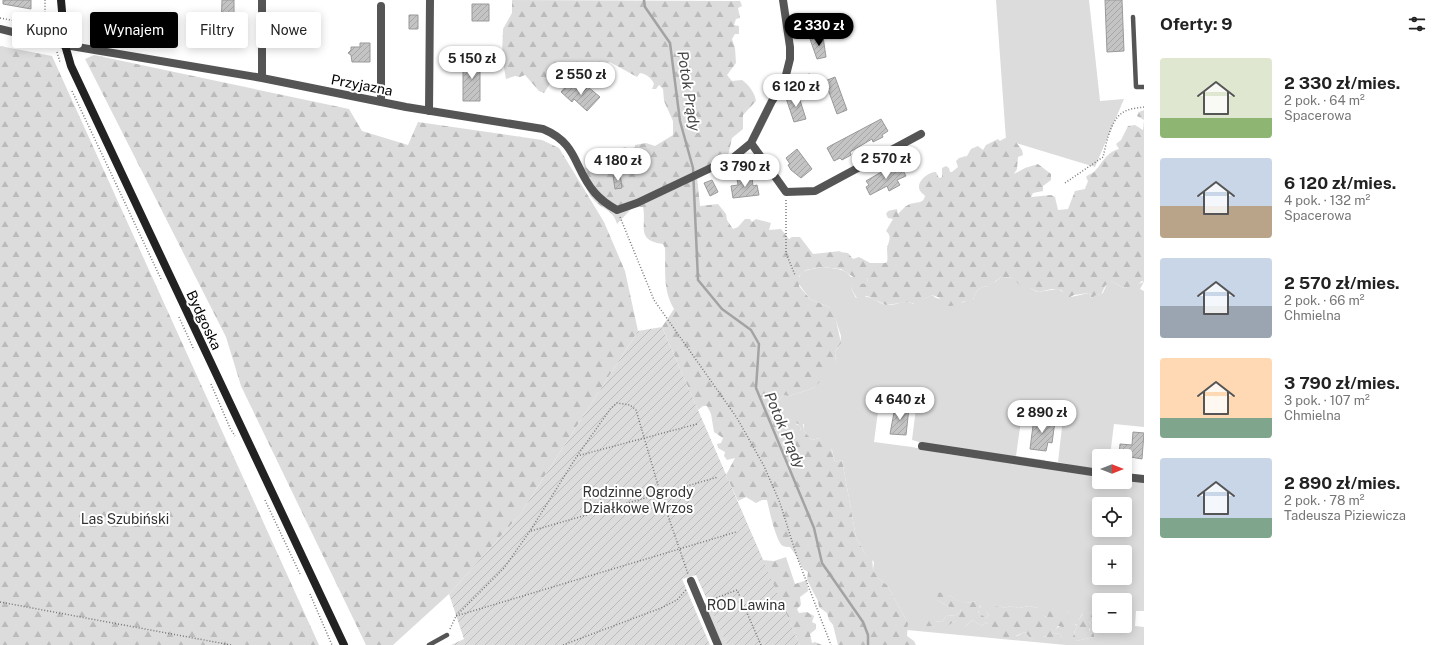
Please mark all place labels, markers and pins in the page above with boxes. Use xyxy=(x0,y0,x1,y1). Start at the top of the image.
pin: 2 330 zł xyxy=(778,13,860,47)
pin: 5 150 zł xyxy=(431,46,513,80)
pin: 2 550 zł xyxy=(540,62,622,96)
pin: 6 120 zł xyxy=(755,74,837,108)
pin: 2 570 zł xyxy=(845,146,927,180)
pin: 4 180 zł xyxy=(577,148,659,182)
pin: 3 790 zł xyxy=(704,154,786,188)
pin: 4 640 zł xyxy=(859,387,941,421)
pin: 2 890 zł xyxy=(1001,400,1083,434)

